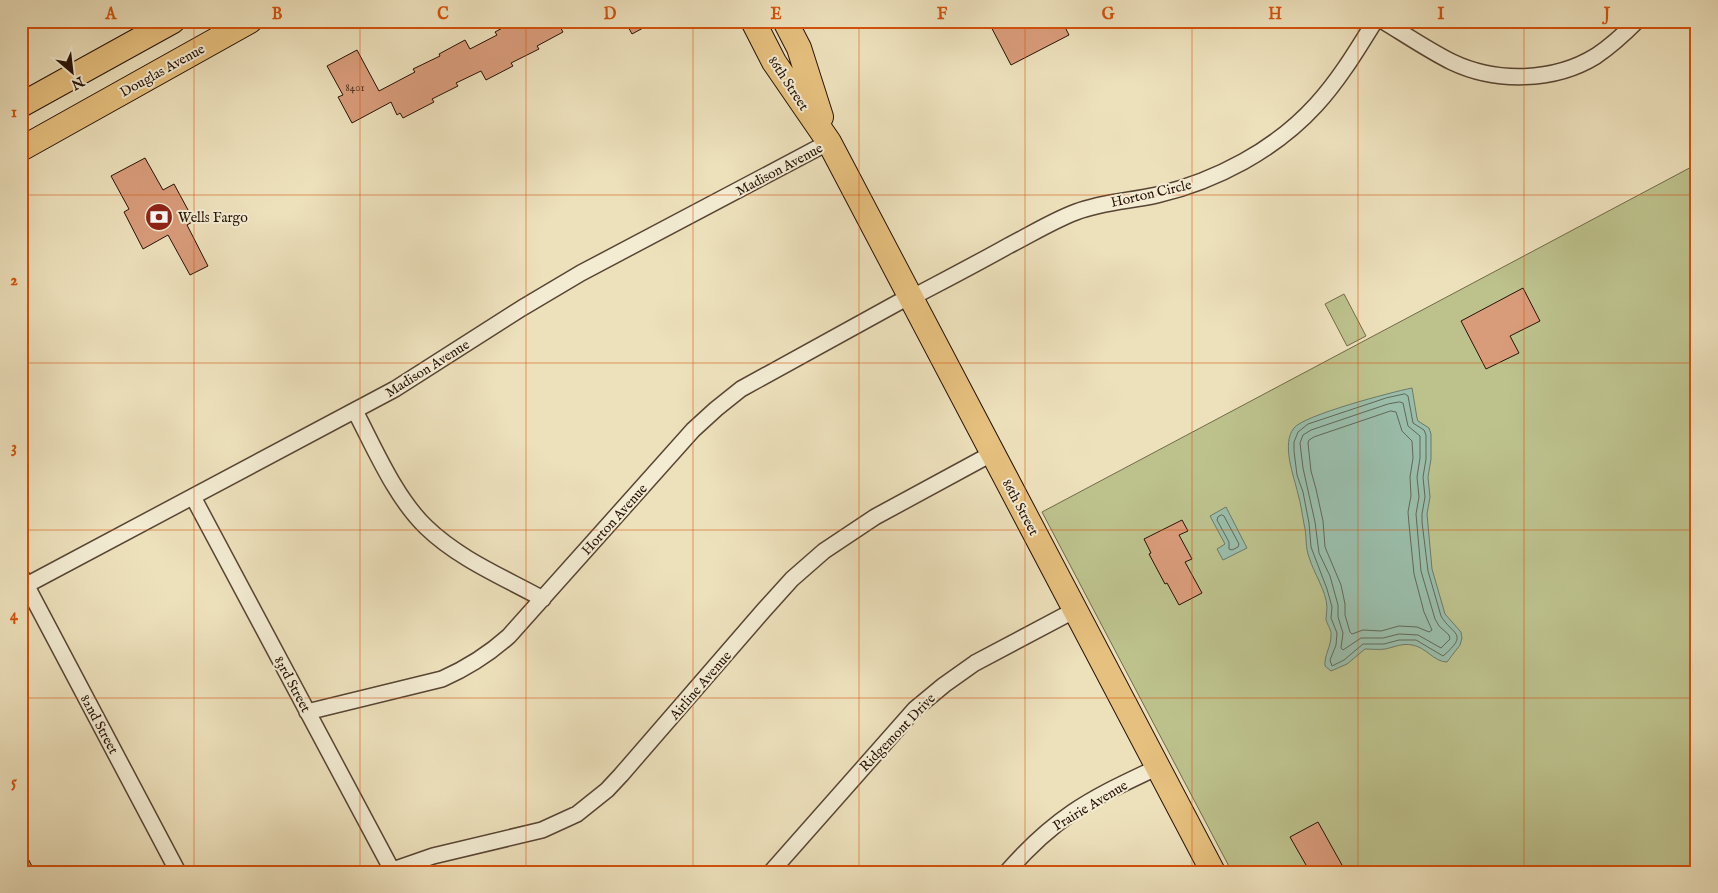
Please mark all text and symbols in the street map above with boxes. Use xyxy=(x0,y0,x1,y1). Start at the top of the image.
text: A xyxy=(105,5,118,25)
text: B xyxy=(272,5,283,25)
text: C xyxy=(437,5,449,25)
text: D xyxy=(604,5,617,25)
text: E xyxy=(770,5,782,25)
text: F xyxy=(937,5,948,25)
text: G xyxy=(1102,5,1115,25)
text: H xyxy=(1268,5,1282,25)
text: I xyxy=(1438,5,1445,25)
text: J xyxy=(1602,5,1611,25)
street label: Douglas Avenue xyxy=(117,40,209,102)
north arrow xyxy=(48,48,98,98)
street label: 86th Street xyxy=(764,53,813,114)
text: N xyxy=(68,71,88,93)
house number: 8401 xyxy=(345,81,365,95)
text: 1 xyxy=(11,103,17,123)
street label: Madison Avenue xyxy=(733,139,827,200)
street label: Horton Circle xyxy=(1109,176,1194,212)
bank icon: Wells Fargo xyxy=(144,202,174,232)
place label: Wells Fargo xyxy=(178,209,248,227)
text: 2 xyxy=(10,271,18,291)
street label: Madison Avenue xyxy=(382,335,474,402)
text: 3 xyxy=(11,438,17,458)
street label: 86th Street xyxy=(998,476,1043,539)
street label: Horton Avenue xyxy=(578,480,652,559)
text: 4 xyxy=(10,606,19,626)
street label: Airline Avenue xyxy=(665,647,736,725)
street label: 83rd Street xyxy=(270,653,315,716)
street label: Ridgemont Drive xyxy=(856,689,940,776)
street label: 82nd Street xyxy=(76,692,122,757)
text: 5 xyxy=(11,773,17,793)
street label: Prairie Avenue xyxy=(1050,776,1132,835)

